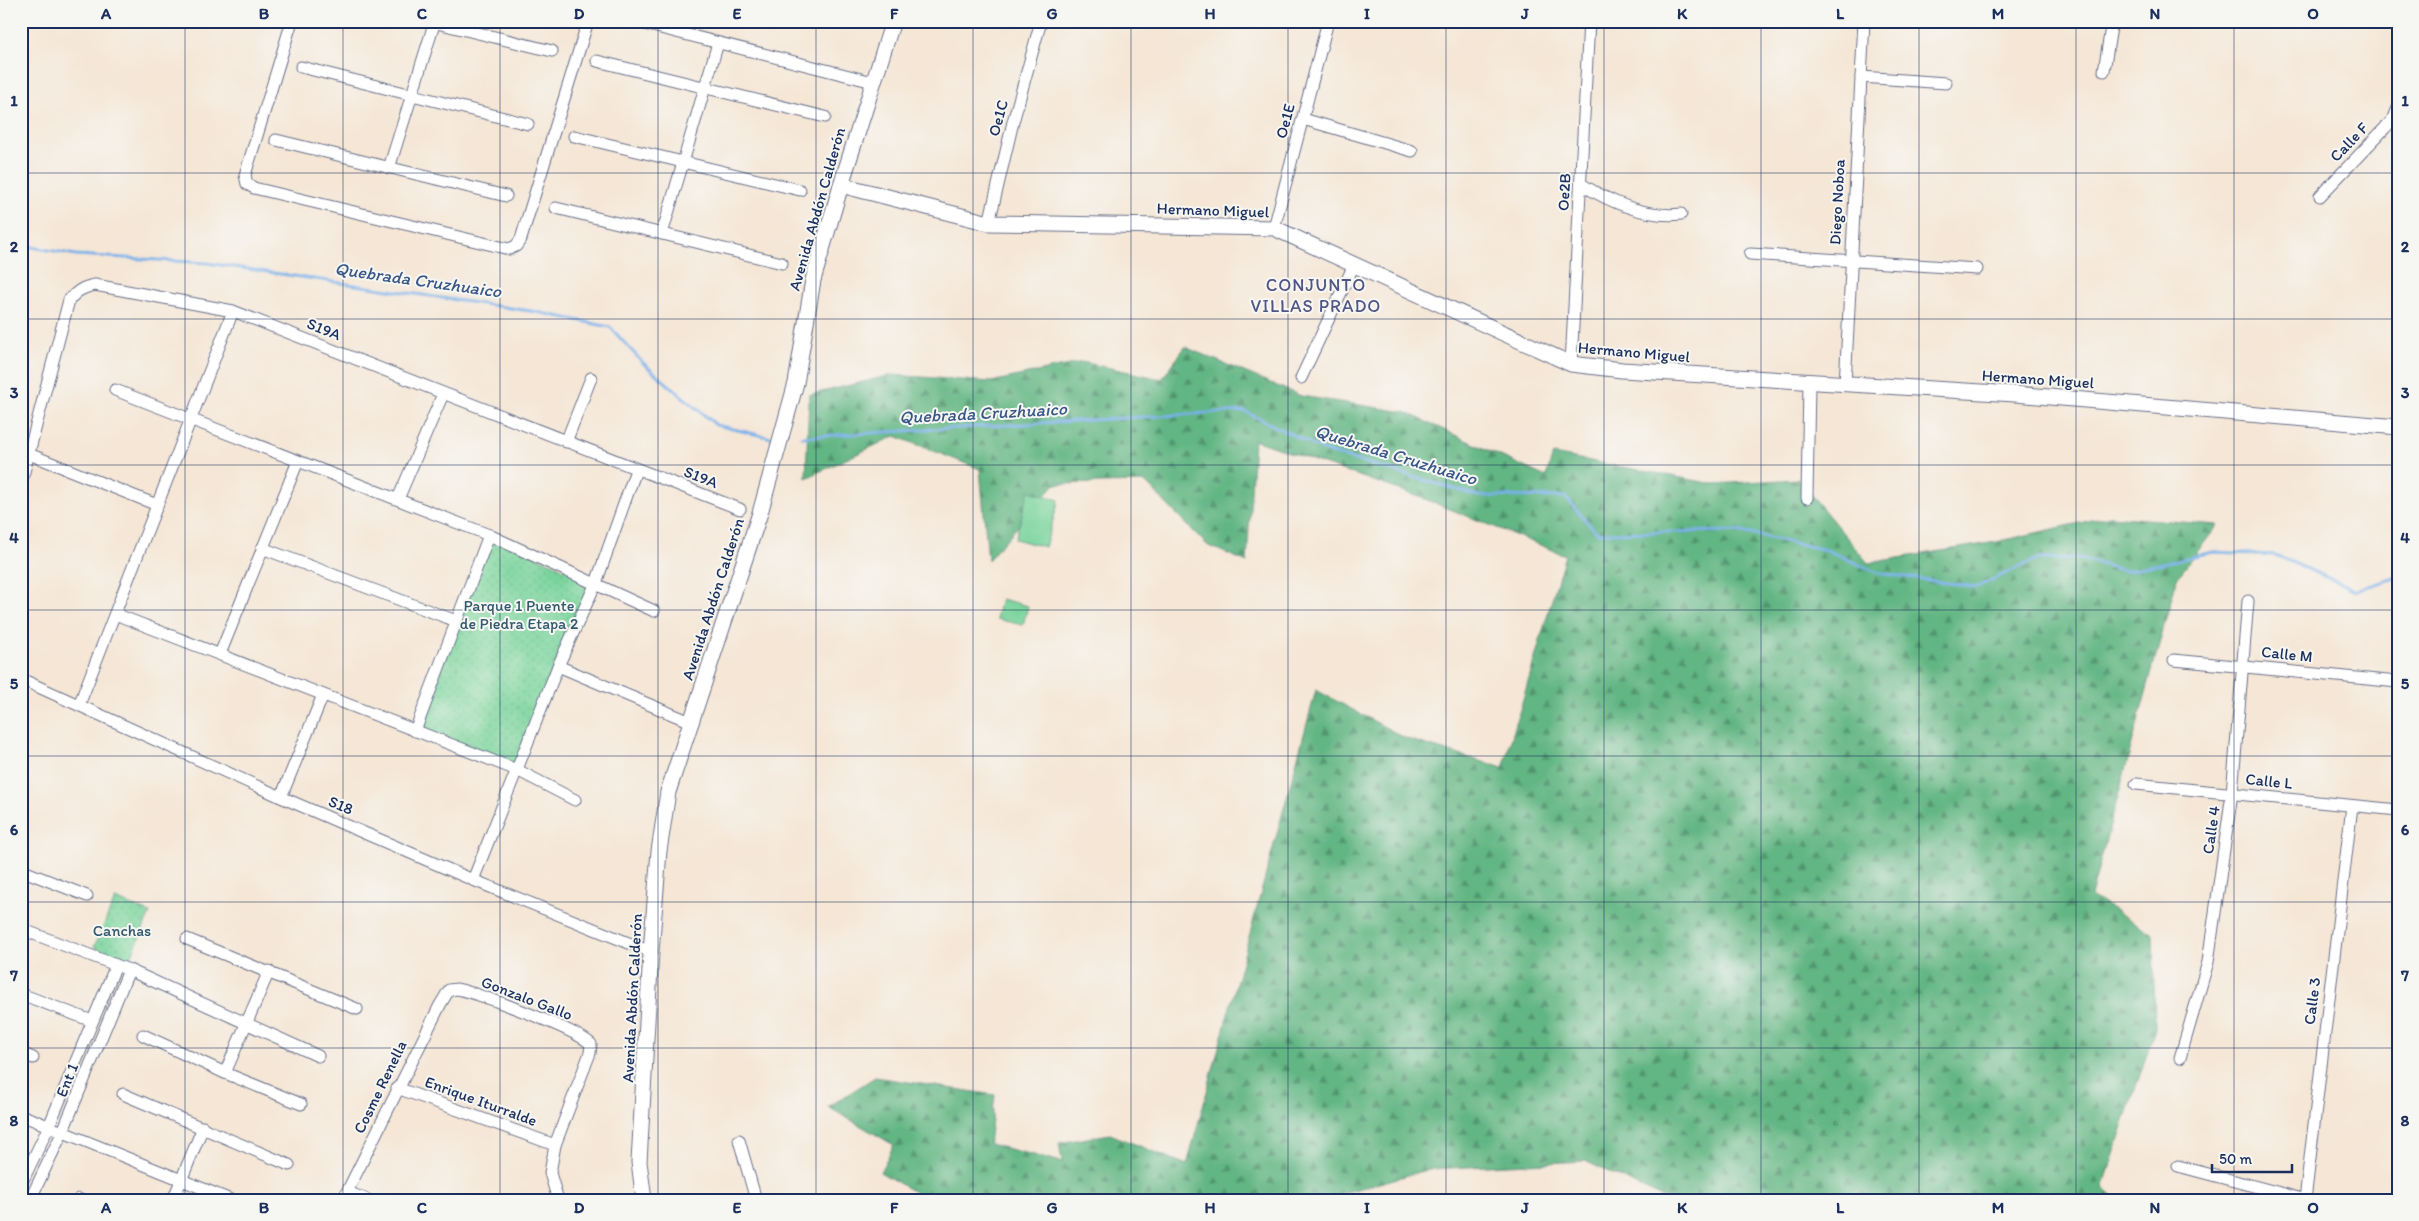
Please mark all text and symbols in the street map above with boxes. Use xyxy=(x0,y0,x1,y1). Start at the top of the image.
text: A xyxy=(100,4,112,23)
text: B xyxy=(259,4,270,23)
text: C xyxy=(417,4,428,23)
text: D xyxy=(574,4,585,23)
text: E xyxy=(733,4,742,23)
text: F xyxy=(890,4,899,23)
text: G xyxy=(1046,4,1058,23)
text: H xyxy=(1204,4,1216,23)
text: I xyxy=(1364,4,1370,23)
text: J xyxy=(1520,4,1529,23)
text: K xyxy=(1677,4,1688,23)
text: L xyxy=(1836,4,1845,23)
text: M xyxy=(1992,4,2004,23)
text: N xyxy=(2150,4,2160,23)
text: O xyxy=(2307,4,2319,23)
text: 1 xyxy=(10,91,18,110)
text: 1 xyxy=(2401,91,2409,110)
street label: Oe1C xyxy=(984,98,1012,138)
street label: Oe1E xyxy=(1271,101,1299,141)
street label: Calle F xyxy=(2326,118,2373,166)
street label: Avenida Abdón Calderón xyxy=(785,125,849,293)
street label: Diego Noboa xyxy=(1825,158,1849,245)
street label: Oe2B xyxy=(1554,173,1574,211)
street label: Hermano Miguel xyxy=(1156,199,1270,221)
text: 2 xyxy=(10,237,19,256)
text: 2 xyxy=(2401,237,2410,256)
water label: Quebrada Cruzhuaico xyxy=(333,257,504,303)
district label: CONJUNTO VILLAS PRADO xyxy=(1251,274,1381,317)
street label: S19A xyxy=(304,314,344,344)
street label: Hermano Miguel xyxy=(1577,338,1691,366)
street label: Hermano Miguel xyxy=(1981,366,2095,392)
text: 3 xyxy=(10,383,19,402)
text: 3 xyxy=(2401,383,2410,402)
water label: Quebrada Cruzhuaico xyxy=(899,398,1068,428)
water label: Quebrada Cruzhuaico xyxy=(1312,420,1480,490)
street label: S19A xyxy=(681,462,721,492)
street label: Avenida Abdón Calderón xyxy=(678,516,748,682)
text: 4 xyxy=(9,528,19,547)
text: 4 xyxy=(2400,528,2410,547)
park label: Parque 1 Puente de Piedra Etapa 2 xyxy=(460,596,579,633)
street label: Calle M xyxy=(2260,642,2314,666)
text: 5 xyxy=(10,674,19,693)
text: 5 xyxy=(2401,674,2410,693)
street label: Calle L xyxy=(2245,769,2293,793)
street label: S18 xyxy=(326,791,357,819)
street label: Calle 4 xyxy=(2198,804,2224,855)
text: 6 xyxy=(10,820,19,839)
text: 6 xyxy=(2401,820,2410,839)
street label: Avenida Abdón Calderón xyxy=(618,913,646,1083)
park label: Canchas xyxy=(93,921,151,940)
text: 7 xyxy=(9,966,18,985)
text: 7 xyxy=(2400,966,2409,985)
street label: Gonzalo Gallo xyxy=(479,972,575,1024)
street label: Calle 3 xyxy=(2300,976,2324,1026)
street label: Cosme Renella xyxy=(349,1037,411,1137)
street label: Ent 1 xyxy=(52,1060,83,1100)
street label: Enrique Iturralde xyxy=(422,1072,540,1130)
text: 8 xyxy=(10,1111,19,1130)
text: 8 xyxy=(2401,1111,2410,1130)
scale bar xyxy=(2212,1141,2292,1173)
text: 50 m xyxy=(2219,1150,2252,1168)
text: A xyxy=(100,1198,112,1217)
text: B xyxy=(259,1198,270,1217)
text: C xyxy=(417,1198,428,1217)
text: D xyxy=(574,1198,585,1217)
text: E xyxy=(733,1198,742,1217)
text: F xyxy=(890,1198,899,1217)
text: G xyxy=(1046,1198,1058,1217)
text: H xyxy=(1204,1198,1216,1217)
text: I xyxy=(1364,1198,1370,1217)
text: J xyxy=(1520,1198,1529,1217)
text: K xyxy=(1677,1198,1688,1217)
text: L xyxy=(1836,1198,1845,1217)
text: M xyxy=(1992,1198,2004,1217)
text: N xyxy=(2150,1198,2160,1217)
text: O xyxy=(2307,1198,2319,1217)

